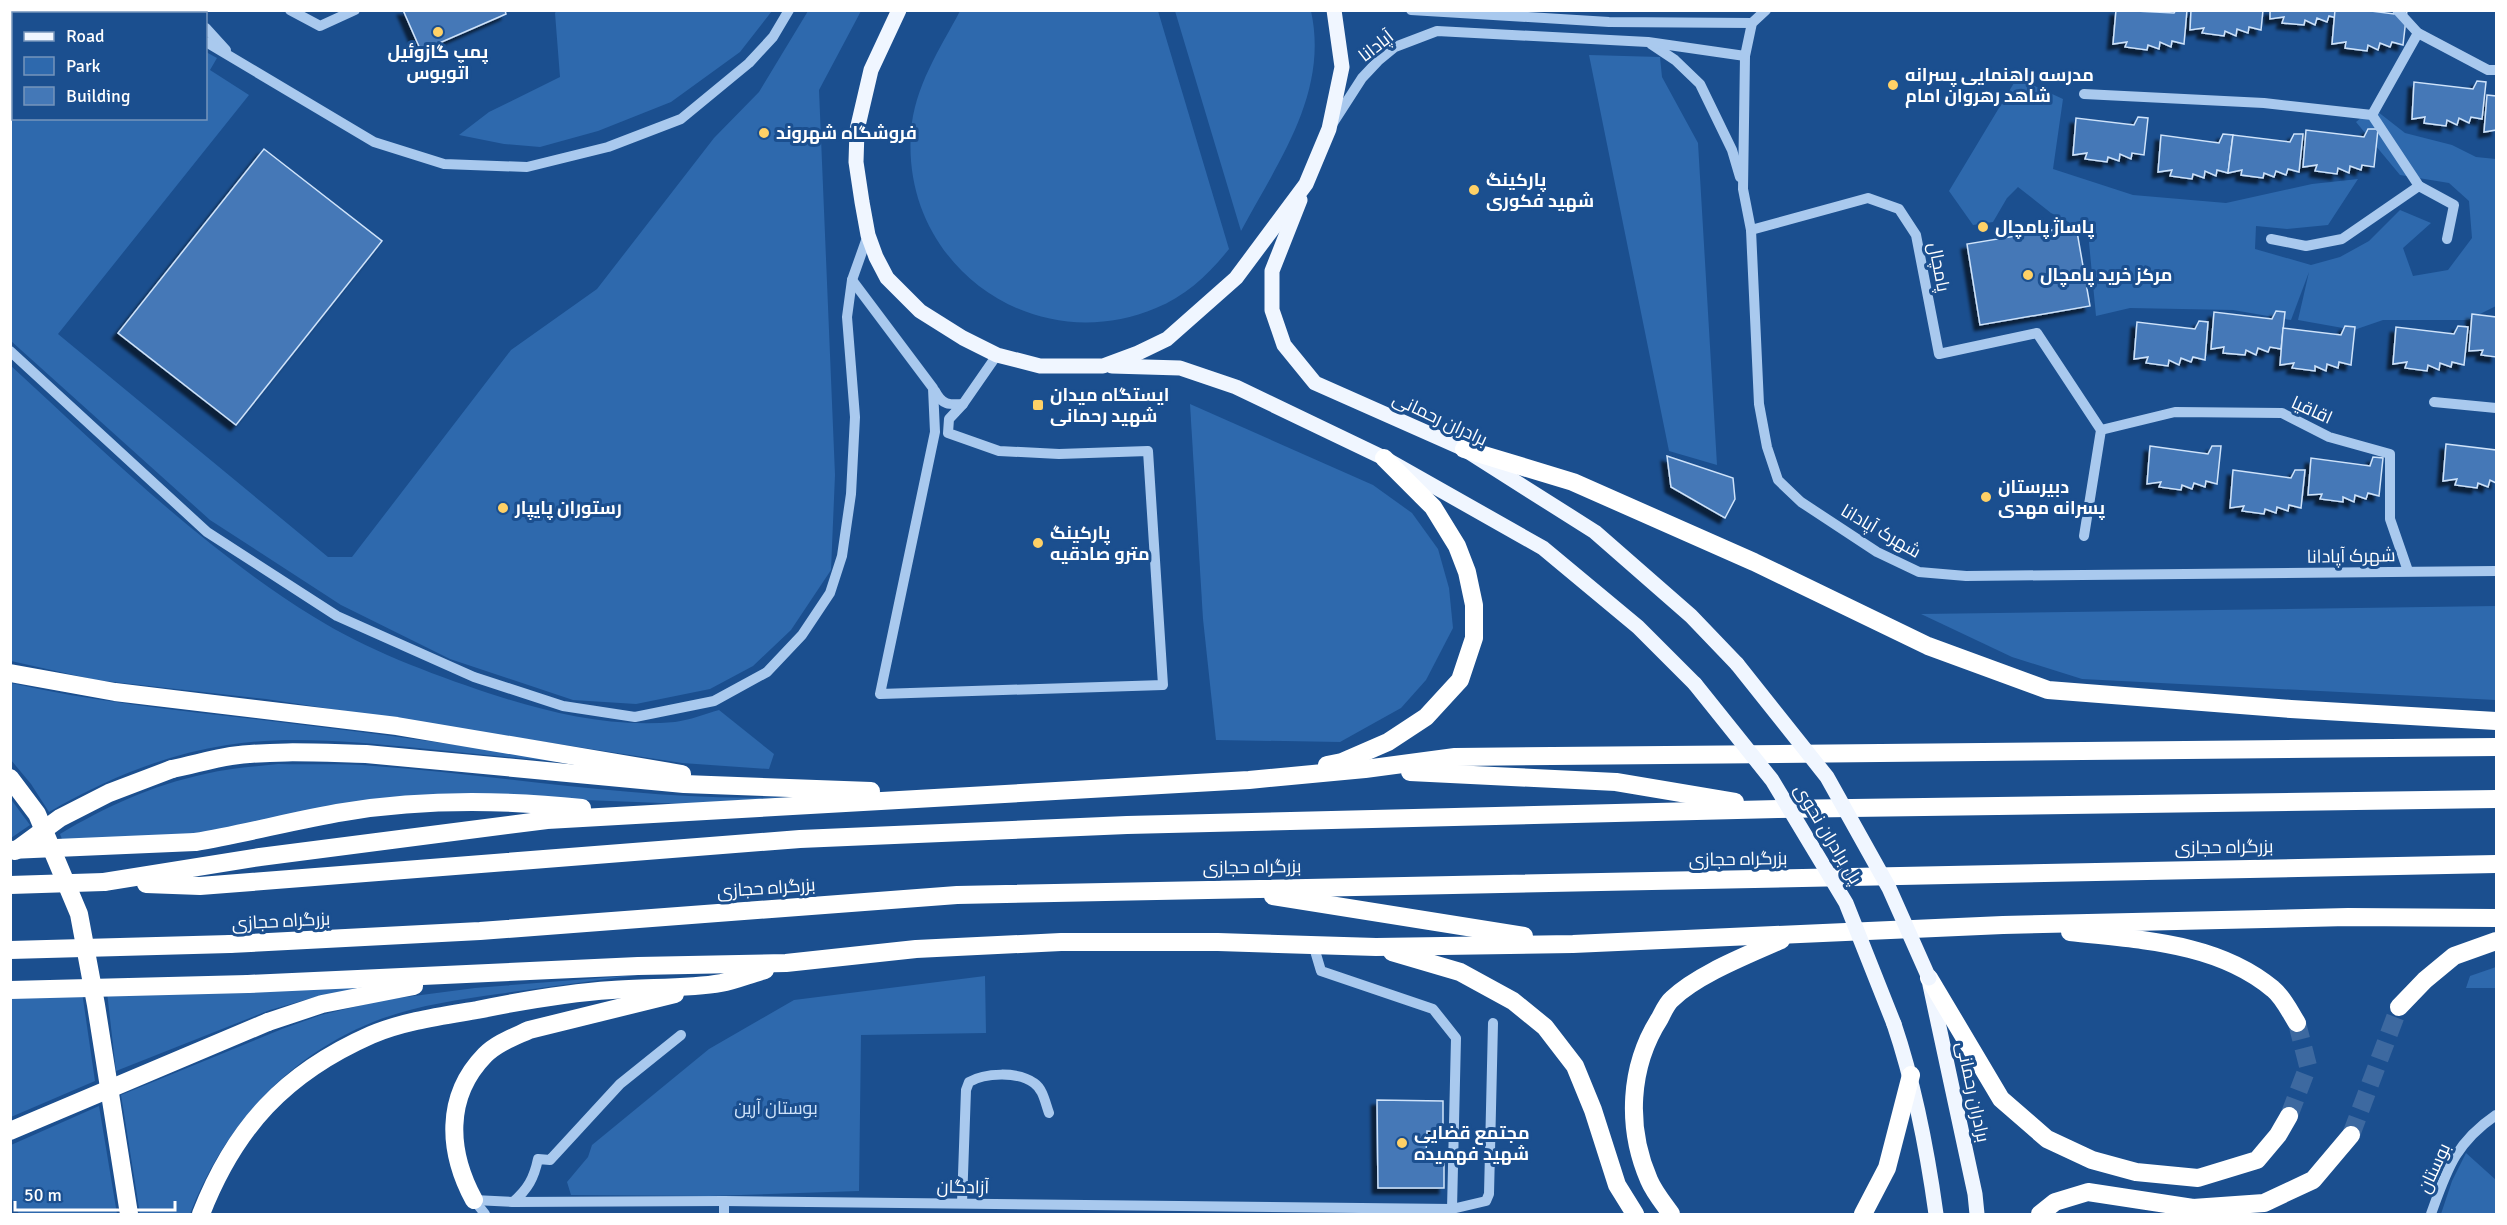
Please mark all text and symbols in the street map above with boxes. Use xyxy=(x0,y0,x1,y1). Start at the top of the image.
legend xyxy=(12,12,207,120)
text: Road xyxy=(66,25,105,47)
marker: پمپ گازوئیل اتوبوس xyxy=(431,25,445,39)
street label: آپادانا xyxy=(1354,25,1399,67)
place label: پمپ گازوئیل اتوبوس xyxy=(388,41,489,84)
text: Park xyxy=(66,55,101,77)
place label: مدرسه راهنمایی پسرانه شاهد رهروان امام xyxy=(1905,64,2094,108)
marker: مدرسه راهنمایی پسرانه شاهد رهروان امام xyxy=(1886,78,1900,92)
text: Building xyxy=(66,85,130,107)
place label: فروشگاه شهروند xyxy=(776,122,917,144)
marker: فروشگاه شهروند xyxy=(757,126,771,140)
place label: پارکینگ شهید فکوری xyxy=(1486,169,1594,212)
marker: پارکینگ شهید فکوری xyxy=(1467,183,1481,197)
place label: پاساژ پامچال xyxy=(1995,216,2095,239)
marker: پاساژ پامچال xyxy=(1976,220,1990,234)
street label: پامچال xyxy=(1922,240,1955,294)
place label: مرکز خرید پامچال xyxy=(2040,264,2173,287)
marker: مرکز خرید پامچال xyxy=(2021,268,2035,282)
place label: ایستگاه میدان شهید رحمانی xyxy=(1050,384,1169,427)
street label: برادران رحمانی xyxy=(1389,387,1491,451)
street label: اقاقیا xyxy=(2288,391,2336,429)
marker: ایستگاه میدان شهید رحمانی xyxy=(1031,398,1045,412)
place label: دبیرستان پسرانه مهدی xyxy=(1998,476,2105,520)
marker: دبیرستان پسرانه مهدی xyxy=(1979,490,1993,504)
place label: رستوران پایپار xyxy=(514,497,622,520)
street label: شهرک آپادانا xyxy=(1837,499,1925,564)
marker: رستوران پایپار xyxy=(496,501,510,515)
place label: پارکینگ مترو صادقیه xyxy=(1050,522,1150,565)
marker: پارکینگ مترو صادقیه xyxy=(1031,536,1045,550)
street label: شهرک آپادانا xyxy=(2306,544,2396,569)
street label: پل برادران نحوی xyxy=(1789,780,1867,889)
street label: بزرگراه حجازی xyxy=(2174,835,2274,859)
street label: بزرگراه حجازی xyxy=(1688,847,1788,871)
street label: بزرگراه حجازی xyxy=(1202,855,1302,879)
street label: بزرگراه حجازی xyxy=(716,874,816,902)
street label: بزرگراه حجازی xyxy=(231,907,331,935)
street label: برادران رحمانی xyxy=(1952,1040,1994,1144)
park label: بوستان آرین xyxy=(734,1097,818,1119)
place label: مجتمع قضایی شهید فهمیده xyxy=(1414,1122,1530,1165)
marker: مجتمع قضایی شهید فهمیده xyxy=(1395,1136,1409,1150)
street label: بوستان xyxy=(2413,1139,2455,1197)
scale bar xyxy=(15,1174,176,1212)
street label: آزادگان xyxy=(937,1176,990,1198)
text: 50 m xyxy=(24,1184,62,1206)

